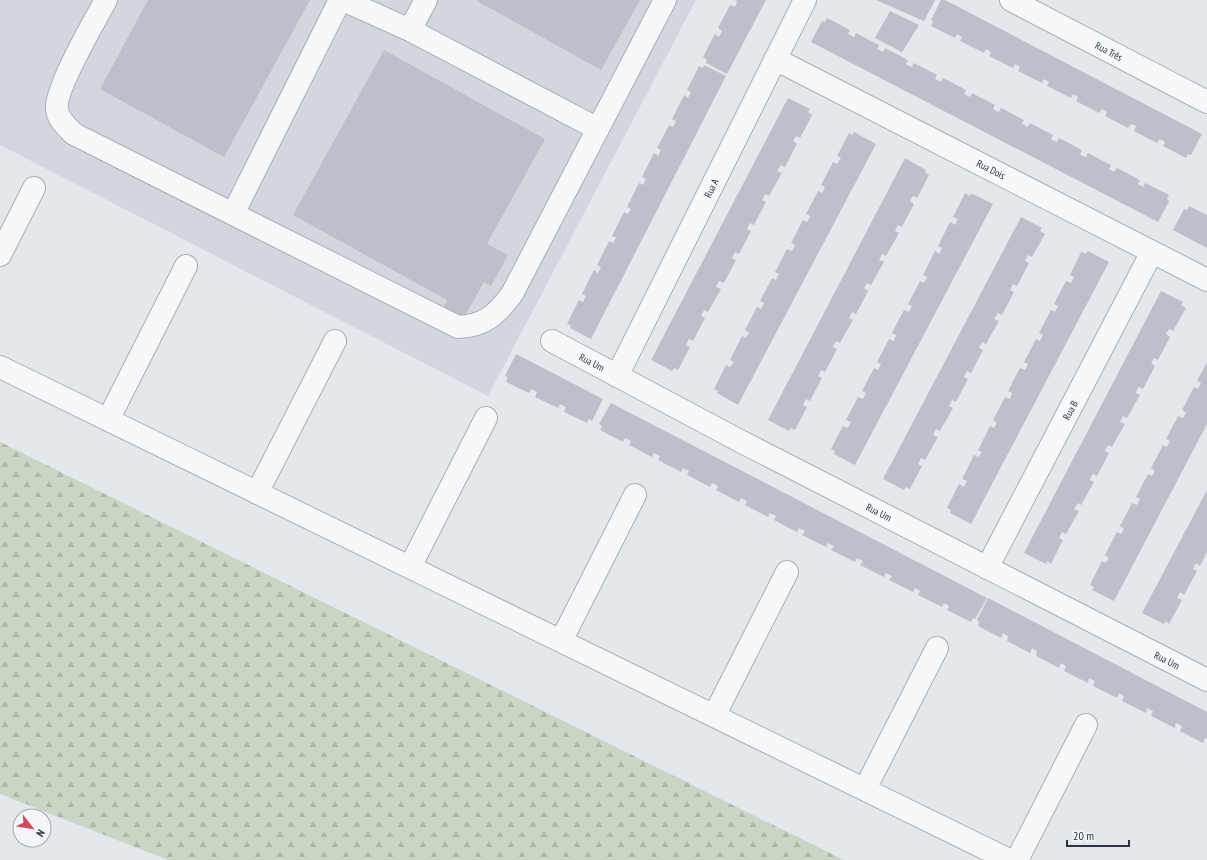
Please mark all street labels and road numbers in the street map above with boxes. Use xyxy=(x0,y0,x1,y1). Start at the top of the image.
street label: Rua Três xyxy=(1093,39,1125,64)
street label: Rua Dois xyxy=(974,157,1008,182)
street label: Rua A xyxy=(701,176,722,200)
street label: Rua Um xyxy=(577,350,607,375)
street label: Rua B xyxy=(1060,398,1081,422)
street label: Rua Um xyxy=(864,501,894,524)
street label: Rua Um xyxy=(1152,649,1182,672)

